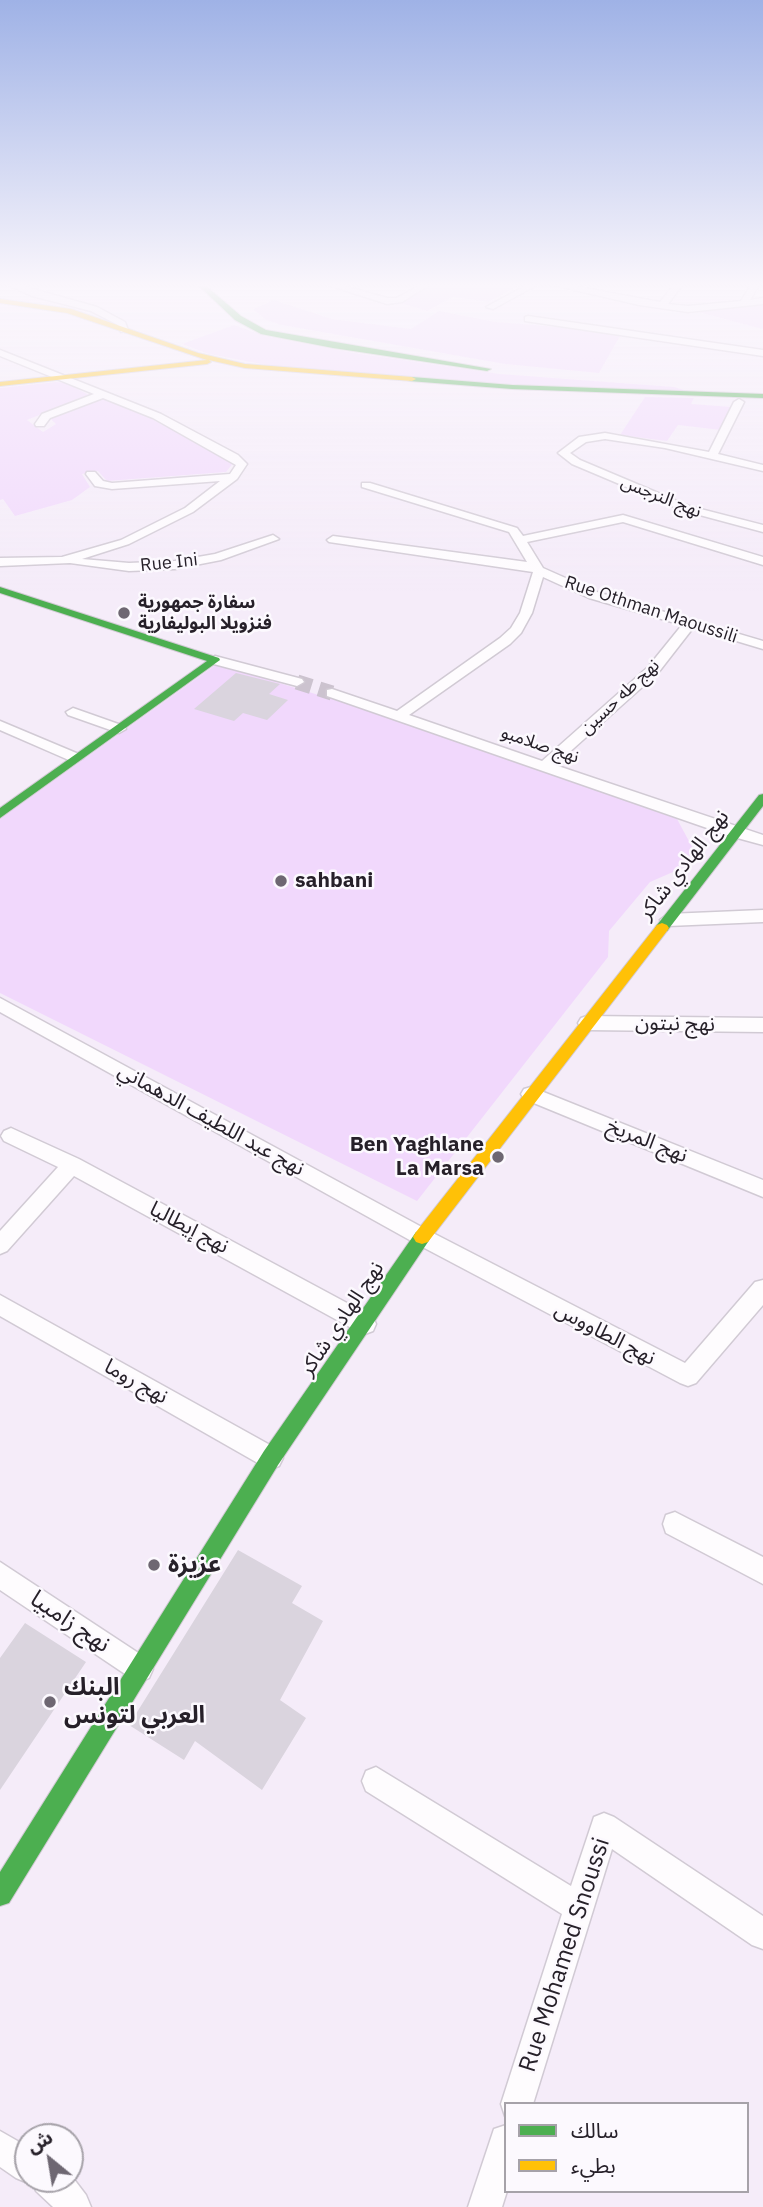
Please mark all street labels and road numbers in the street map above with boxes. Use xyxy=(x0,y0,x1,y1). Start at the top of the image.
street label: نهج النرجس xyxy=(618,471,704,523)
street label: Rue Ini xyxy=(139,549,199,577)
street label: Rue Othman Maoussili xyxy=(562,572,740,648)
street label: نهج طه حسين xyxy=(576,655,664,739)
street label: نهج صلامبو xyxy=(498,722,582,768)
street label: نهج الهادي شاكر xyxy=(633,805,735,925)
street label: نهج نبتون xyxy=(635,1011,715,1037)
street label: نهج عبد اللطيف الدهماني xyxy=(113,1058,309,1182)
street label: نهج المريخ xyxy=(603,1113,691,1169)
street label: نهج إيطاليا xyxy=(145,1197,233,1259)
street label: نهج الهادي شاكر xyxy=(294,1257,390,1381)
street label: نهج الطاووس xyxy=(550,1297,660,1371)
street label: نهج روما xyxy=(100,1354,172,1410)
street label: نهج زامبيا xyxy=(24,1585,116,1659)
street label: Rue Mohamed Snoussi xyxy=(513,1834,617,2076)

